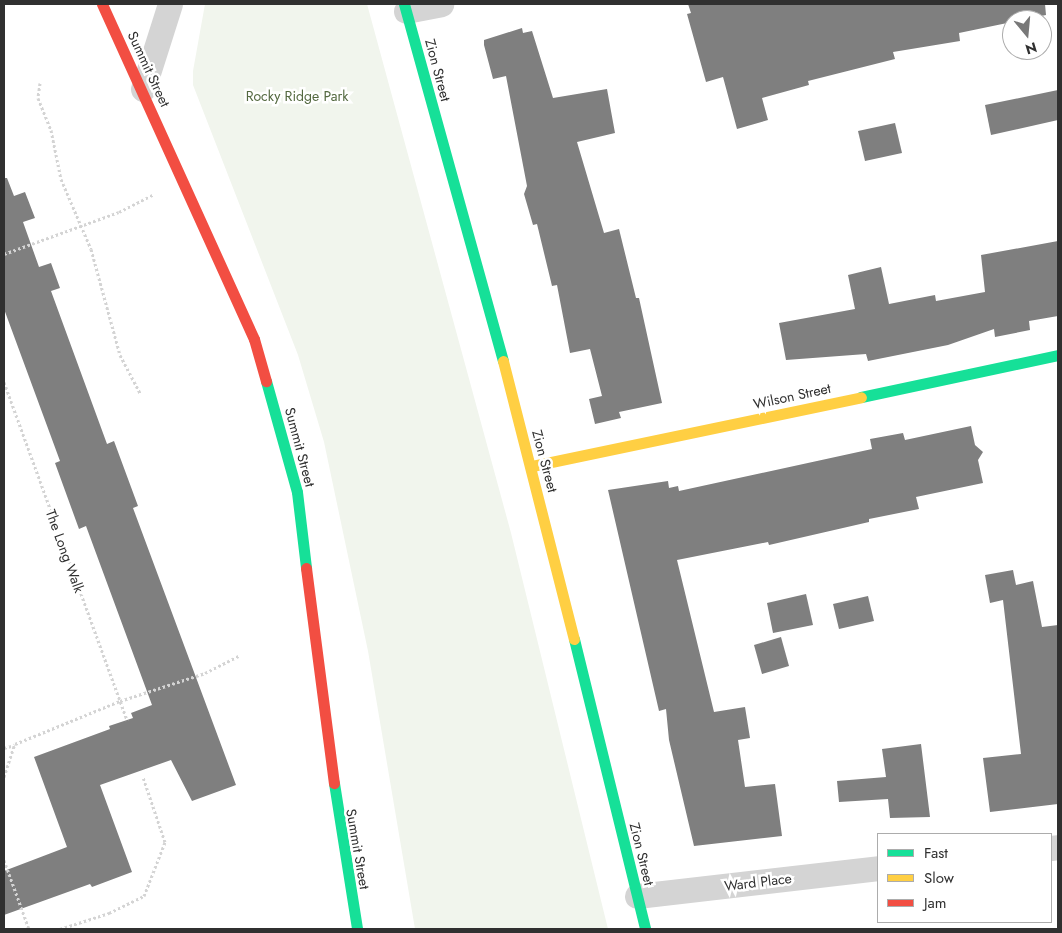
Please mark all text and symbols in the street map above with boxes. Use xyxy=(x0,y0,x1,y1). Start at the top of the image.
north arrow xyxy=(1002,10,1052,60)
street label: Summit Street xyxy=(124,29,174,109)
street label: Zion Street xyxy=(422,37,454,103)
text: N xyxy=(1023,37,1039,60)
park label: Rocky Ridge Park xyxy=(246,88,348,104)
street label: Wilson Street xyxy=(752,380,832,412)
street label: Summit Street xyxy=(281,405,319,489)
street label: Zion Street xyxy=(529,428,561,494)
street label: The Long Walk xyxy=(42,507,88,595)
street label: Summit Street xyxy=(343,807,373,891)
street label: Zion Street xyxy=(626,821,658,887)
legend xyxy=(877,833,1052,923)
text: Fast xyxy=(924,842,948,864)
text: Slow xyxy=(924,867,954,889)
street label: Ward Place xyxy=(723,870,793,894)
text: Jam xyxy=(924,892,947,914)

